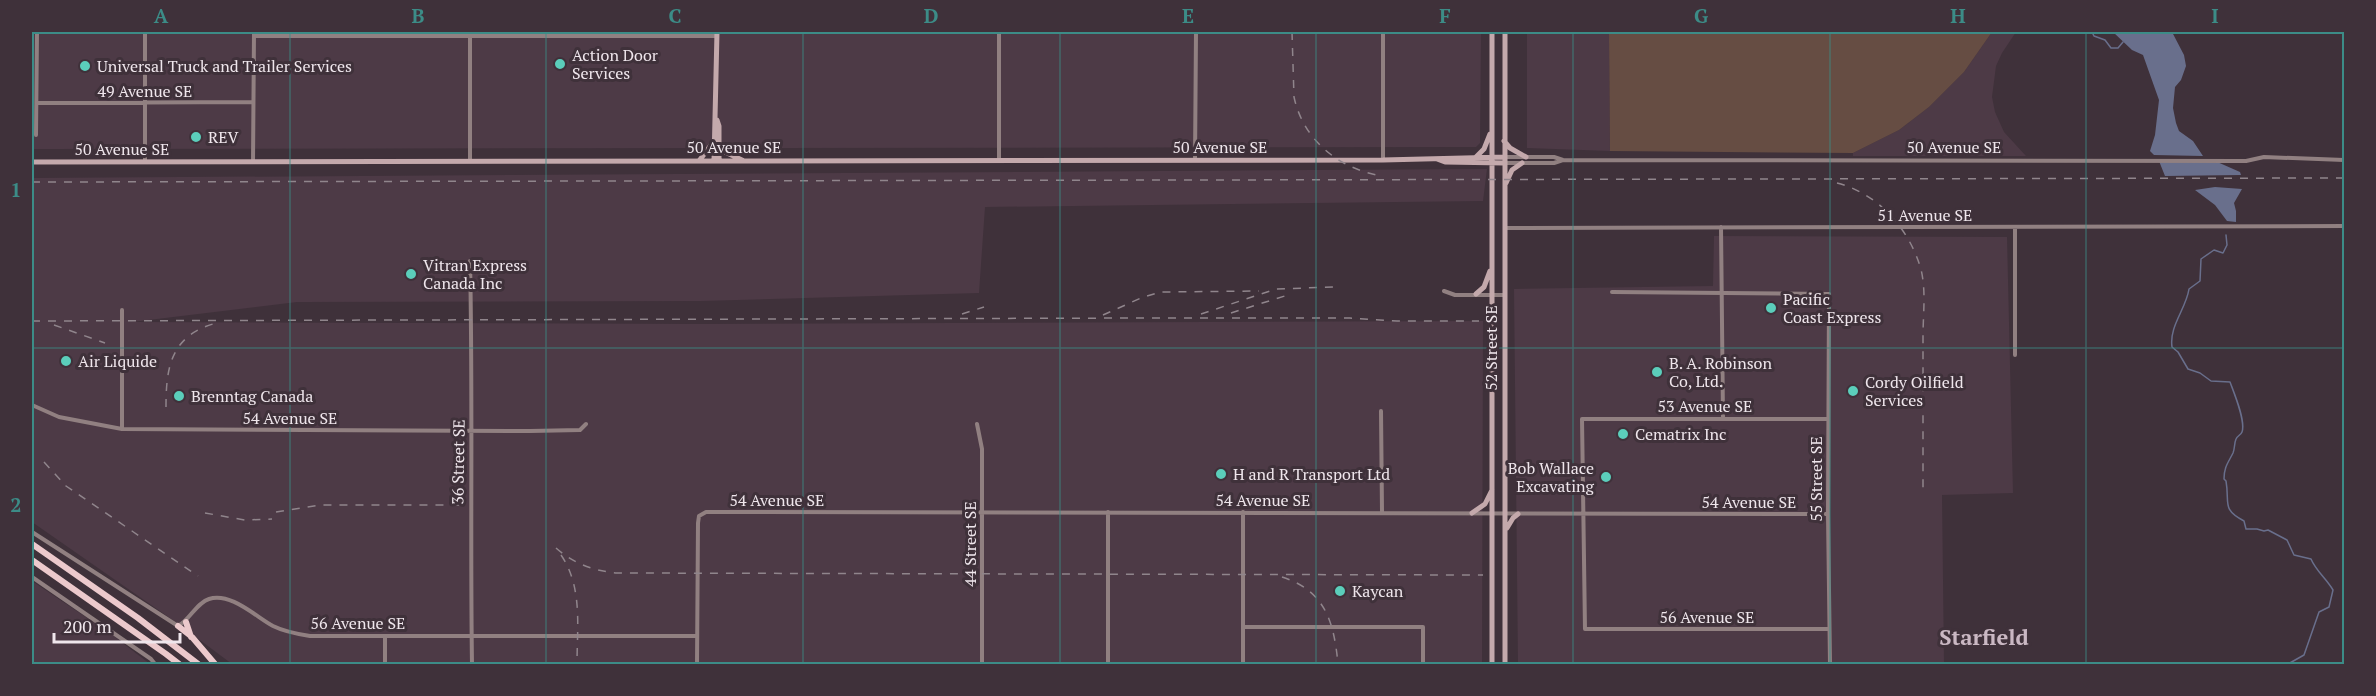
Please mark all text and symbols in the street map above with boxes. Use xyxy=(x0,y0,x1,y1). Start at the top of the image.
text: A xyxy=(154,2,169,29)
text: B xyxy=(412,2,425,29)
text: C xyxy=(668,2,682,29)
text: D xyxy=(924,2,938,29)
text: E xyxy=(1182,2,1194,29)
text: F xyxy=(1439,2,1451,29)
text: G xyxy=(1694,2,1708,29)
text: H xyxy=(1950,2,1966,29)
text: I xyxy=(2211,2,2219,29)
place label: Action Door Services xyxy=(572,44,659,84)
place label: Universal Truck and Trailer Services xyxy=(97,55,352,77)
marker: Action Door Services xyxy=(553,57,567,71)
marker: Universal Truck and Trailer Services xyxy=(78,59,92,73)
street label: 49 Avenue SE xyxy=(98,80,192,102)
place label: REV xyxy=(208,126,239,148)
marker: REV xyxy=(189,130,203,144)
street label: 50 Avenue SE xyxy=(687,136,781,158)
street label: 50 Avenue SE xyxy=(1173,136,1267,158)
street label: 50 Avenue SE xyxy=(1907,136,2001,158)
street label: 50 Avenue SE xyxy=(75,138,169,160)
text: 1 xyxy=(10,176,22,203)
street label: 51 Avenue SE xyxy=(1878,204,1972,226)
place label: Vitran Express Canada Inc xyxy=(423,254,527,294)
marker: Vitran Express Canada Inc xyxy=(404,267,418,281)
place label: Pacific Coast Express xyxy=(1783,288,1881,328)
marker: Pacific Coast Express xyxy=(1764,301,1778,315)
street label: 52 Street SE xyxy=(1480,305,1502,391)
place label: Air Liquide xyxy=(78,350,157,372)
place label: B. A. Robinson Co, Ltd. xyxy=(1669,352,1772,392)
marker: Air Liquide xyxy=(59,354,73,368)
marker: B. A. Robinson Co, Ltd. xyxy=(1650,365,1664,379)
place label: Cordy Oilfield Services xyxy=(1865,371,1964,411)
marker: Cordy Oilfield Services xyxy=(1846,384,1860,398)
place label: Brenntag Canada xyxy=(191,385,313,407)
marker: Brenntag Canada xyxy=(172,389,186,403)
street label: 53 Avenue SE xyxy=(1658,395,1752,417)
street label: 54 Avenue SE xyxy=(243,407,337,429)
street label: 36 Street SE xyxy=(446,419,470,505)
place label: Cematrix Inc xyxy=(1635,423,1727,445)
marker: Cematrix Inc xyxy=(1616,427,1630,441)
street label: 55 Street SE xyxy=(1805,436,1827,522)
place label: Bob Wallace Excavating xyxy=(1508,457,1595,497)
place label: H and R Transport Ltd xyxy=(1233,463,1390,485)
marker: H and R Transport Ltd xyxy=(1214,467,1228,481)
marker: Bob Wallace Excavating xyxy=(1599,470,1613,484)
street label: 54 Avenue SE xyxy=(730,489,824,511)
street label: 54 Avenue SE xyxy=(1216,489,1310,511)
text: 2 xyxy=(10,491,22,518)
street label: 54 Avenue SE xyxy=(1702,491,1796,513)
street label: 44 Street SE xyxy=(959,501,981,587)
place label: Kaycan xyxy=(1352,580,1404,602)
marker: Kaycan xyxy=(1333,584,1347,598)
scale bar xyxy=(54,606,180,644)
street label: 56 Avenue SE xyxy=(1660,606,1754,628)
street label: 56 Avenue SE xyxy=(311,612,405,634)
text: 200 m xyxy=(63,614,112,638)
district label: Starfield xyxy=(1939,622,2029,651)

